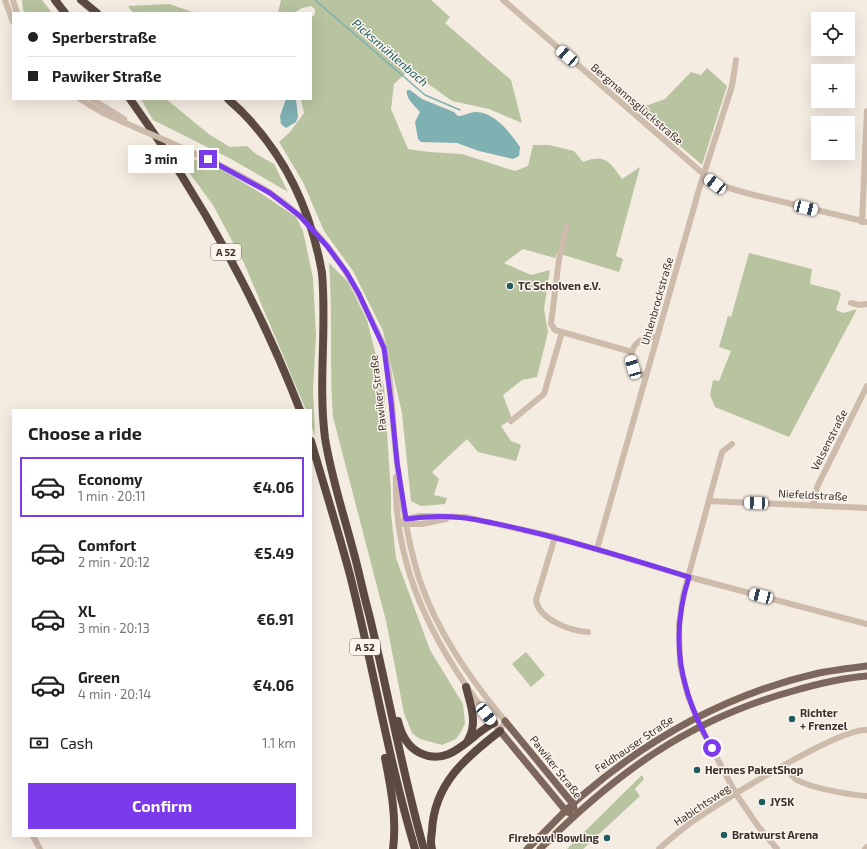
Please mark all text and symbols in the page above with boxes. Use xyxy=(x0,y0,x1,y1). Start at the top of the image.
map controls xyxy=(811,12,855,160)
button: locate xyxy=(811,12,855,56)
water label: Picksmühlenbach xyxy=(350,16,431,89)
text: Sperberstraße xyxy=(52,28,157,46)
car xyxy=(554,44,580,68)
street label: Bergmannsglückstraße xyxy=(589,60,686,147)
button: + xyxy=(811,64,855,108)
text: Pawiker Straße xyxy=(52,67,161,85)
button: − xyxy=(811,116,855,160)
callout: 3 min xyxy=(128,145,194,173)
route end xyxy=(199,150,217,168)
text: 3 min xyxy=(144,151,178,167)
car xyxy=(702,172,728,196)
car xyxy=(793,199,819,217)
road number: A 52 xyxy=(211,244,241,260)
street label: Uhlenbrockstraße xyxy=(638,255,675,346)
place label: TC Scholven e.V. xyxy=(518,279,601,292)
marker: TC Scholven e.V. xyxy=(505,281,515,291)
street label: Pawiker Straße xyxy=(366,354,389,432)
car xyxy=(624,354,642,380)
street label: Velsenstraße xyxy=(808,407,850,473)
text: Choose a ride xyxy=(28,422,142,444)
icon: car xyxy=(30,469,66,505)
text: Economy xyxy=(78,470,143,488)
text: €4.06 xyxy=(253,478,294,496)
street label: Niefeldstraße xyxy=(778,486,848,503)
text: 1 min · 20:11 xyxy=(78,488,146,504)
car xyxy=(744,497,768,509)
icon: car xyxy=(30,535,66,571)
text: Comfort xyxy=(78,536,136,554)
text: €5.49 xyxy=(254,544,294,562)
text: 2 min · 20:12 xyxy=(78,554,150,570)
car xyxy=(748,587,774,605)
icon: car xyxy=(30,601,66,637)
text: XL xyxy=(78,602,96,620)
text: €6.91 xyxy=(257,610,294,628)
text: 3 min · 20:13 xyxy=(78,620,150,636)
road number: A 52 xyxy=(350,639,380,655)
icon: car xyxy=(30,667,66,703)
text: Green xyxy=(78,668,120,686)
text: €4.06 xyxy=(253,676,294,694)
text: 4 min · 20:14 xyxy=(78,686,151,702)
car xyxy=(474,701,498,727)
place label: Richter + Frenzel xyxy=(800,706,848,732)
street label: Feldhauser Straße xyxy=(592,712,676,775)
marker: Richter + Frenzel xyxy=(787,714,797,724)
icon: cash xyxy=(28,732,50,754)
street label: Pawiker Straße xyxy=(528,733,585,801)
text: Cash xyxy=(60,734,93,752)
text: 1.1 km xyxy=(262,735,296,751)
route start xyxy=(703,739,721,757)
place label: Hermes PaketShop xyxy=(705,763,804,776)
marker: Hermes PaketShop xyxy=(692,765,702,775)
street label: Habichtsweg xyxy=(671,781,732,828)
button: Confirm xyxy=(28,783,296,829)
place label: JYSK xyxy=(770,795,794,808)
marker: JYSK xyxy=(757,797,767,807)
place label: Bratwurst Arena xyxy=(732,828,818,841)
marker: Bratwurst Arena xyxy=(719,830,729,840)
place label: Firebowl Bowling xyxy=(508,831,600,844)
marker: Firebowl Bowling xyxy=(602,833,612,843)

